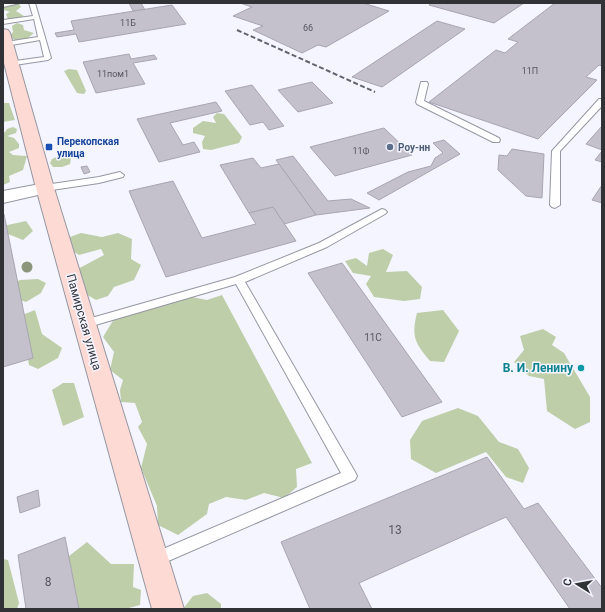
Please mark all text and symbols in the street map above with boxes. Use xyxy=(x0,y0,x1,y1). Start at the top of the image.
house number: 11Б xyxy=(120,18,136,28)
house number: 66 xyxy=(303,23,313,33)
house number: 11П xyxy=(522,66,538,76)
house number: 11пом1 xyxy=(97,69,129,79)
place label: Перекопская улица xyxy=(57,136,119,159)
marker: Перекопская улица xyxy=(44,142,54,152)
marker: Роу-нн xyxy=(385,142,395,152)
place label: Роу-нн xyxy=(398,142,431,153)
house number: 11Ф xyxy=(352,146,370,156)
street label: Памирская улица xyxy=(64,272,104,372)
house number: 11С xyxy=(364,332,382,343)
place label: В. И. Ленину xyxy=(503,361,574,375)
marker: В. И. Ленину xyxy=(576,363,586,373)
house number: 13 xyxy=(388,523,402,537)
north arrow xyxy=(557,564,597,604)
house number: 8 xyxy=(45,575,52,589)
text: С xyxy=(561,577,575,587)

